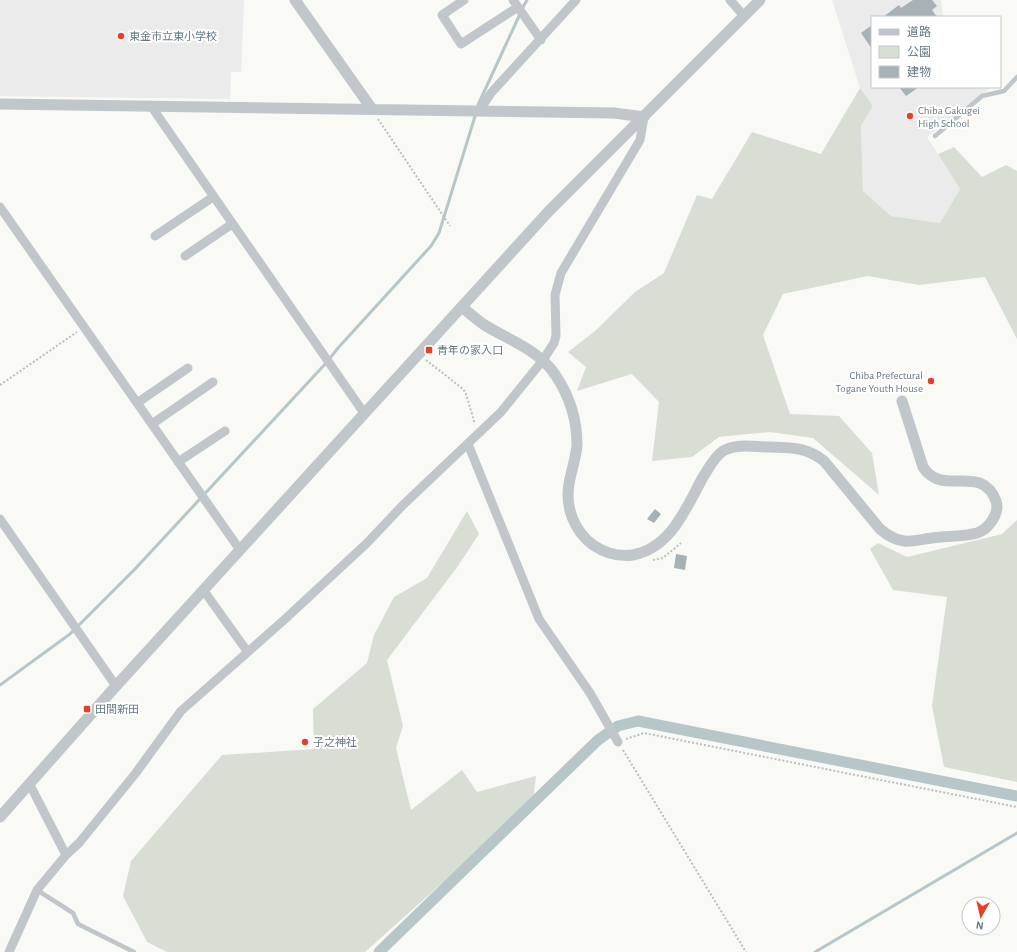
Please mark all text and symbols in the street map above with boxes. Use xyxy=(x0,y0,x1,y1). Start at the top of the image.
legend xyxy=(871,16,1001,88)
text: 道路 xyxy=(907,25,931,38)
place label: 東金市立東小学校 xyxy=(129,30,217,42)
marker: 東金市立東小学校 xyxy=(116,31,126,41)
text: 公園 xyxy=(907,46,931,58)
text: 建物 xyxy=(907,65,931,78)
place label: Chiba Gakugei High School xyxy=(918,105,980,129)
marker: Chiba Gakugei High School xyxy=(905,111,915,121)
place label: 青年の家入口 xyxy=(437,344,503,356)
marker: 青年の家入口 xyxy=(424,345,434,355)
place label: Chiba Prefectural Togane Youth House xyxy=(836,370,923,394)
marker: Chiba Prefectural Togane Youth House xyxy=(926,376,936,386)
marker: 田間新田 xyxy=(82,704,92,714)
place label: 田間新田 xyxy=(95,704,139,715)
marker: 子之神社 xyxy=(300,737,310,747)
place label: 子之神社 xyxy=(313,737,357,748)
north arrow xyxy=(961,896,1001,936)
text: N xyxy=(975,919,984,931)

